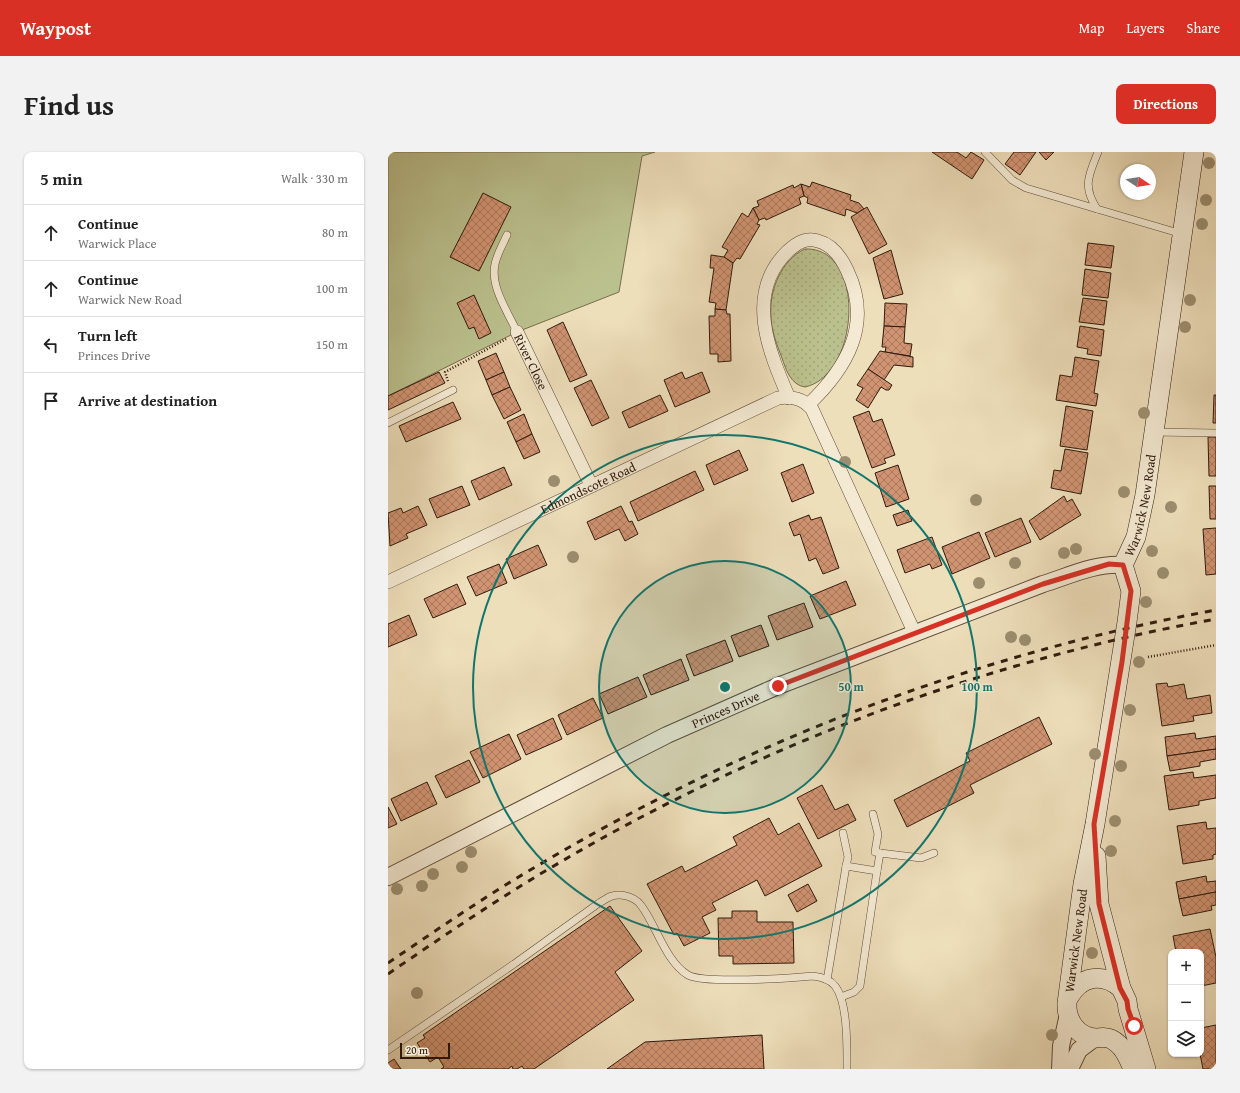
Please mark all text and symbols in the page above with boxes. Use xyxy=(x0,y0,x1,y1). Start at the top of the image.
text: Waypost xyxy=(20,14,91,42)
text: Map xyxy=(1079,18,1105,38)
text: Layers xyxy=(1127,18,1165,38)
text: Share xyxy=(1187,18,1220,38)
text: Find us xyxy=(24,84,114,125)
button: Directions xyxy=(1116,84,1216,124)
north arrow xyxy=(1120,164,1156,200)
text: 5 min xyxy=(40,166,82,191)
text: Walk · 330 m xyxy=(281,169,348,188)
text: Continue xyxy=(78,213,139,234)
icon: ahead xyxy=(40,222,62,244)
text: 80 m xyxy=(322,223,348,242)
text: Warwick Place xyxy=(78,234,157,253)
text: Continue xyxy=(78,269,139,290)
icon: ahead xyxy=(40,278,62,300)
text: 100 m xyxy=(316,279,348,298)
text: Warwick New Road xyxy=(78,290,182,309)
text: Turn left xyxy=(78,325,137,346)
street label: River Close xyxy=(510,330,553,393)
icon: left xyxy=(40,334,62,356)
text: 150 m xyxy=(316,335,348,354)
text: Princes Drive xyxy=(78,346,150,365)
icon: arrive xyxy=(40,390,62,412)
text: Arrive at destination xyxy=(78,390,217,411)
street label: Warwick New Road xyxy=(1119,453,1160,559)
street label: Edmondscote Road xyxy=(537,457,639,518)
route end xyxy=(769,677,787,695)
text: 50 m xyxy=(838,678,864,695)
text: 100 m xyxy=(961,678,994,695)
centre of rings xyxy=(718,680,732,694)
street label: Princes Drive xyxy=(689,686,762,732)
street label: Warwick New Road xyxy=(1059,888,1092,993)
map controls xyxy=(1168,949,1204,1057)
button: + xyxy=(1168,949,1204,985)
button: − xyxy=(1168,985,1204,1021)
route start xyxy=(1125,1017,1143,1035)
button: layers xyxy=(1168,1021,1204,1057)
scale bar xyxy=(400,1041,450,1060)
text: 20 m xyxy=(406,1042,428,1058)

